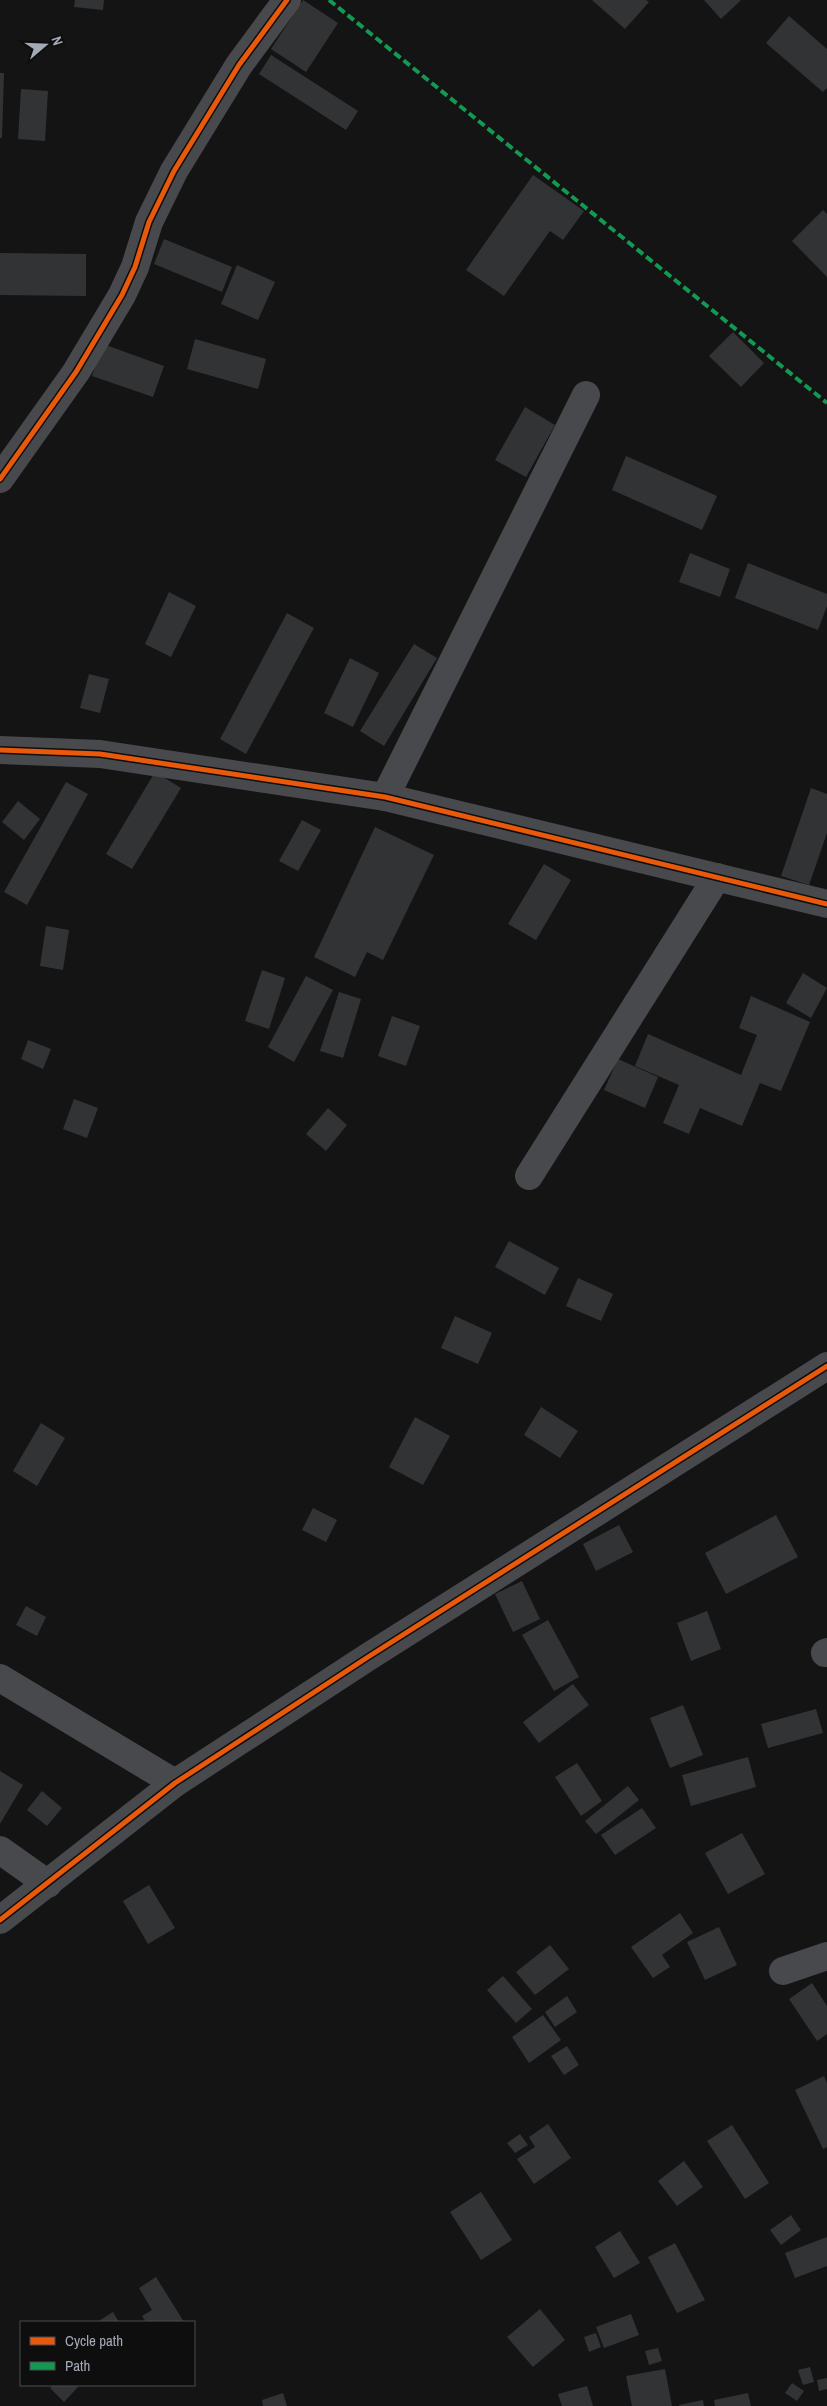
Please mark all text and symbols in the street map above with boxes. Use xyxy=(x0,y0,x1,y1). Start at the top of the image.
north arrow xyxy=(20,20,70,70)
text: N xyxy=(47,34,67,48)
legend xyxy=(20,2321,195,2386)
text: Cycle path xyxy=(65,2330,123,2351)
text: Path xyxy=(65,2355,90,2376)

